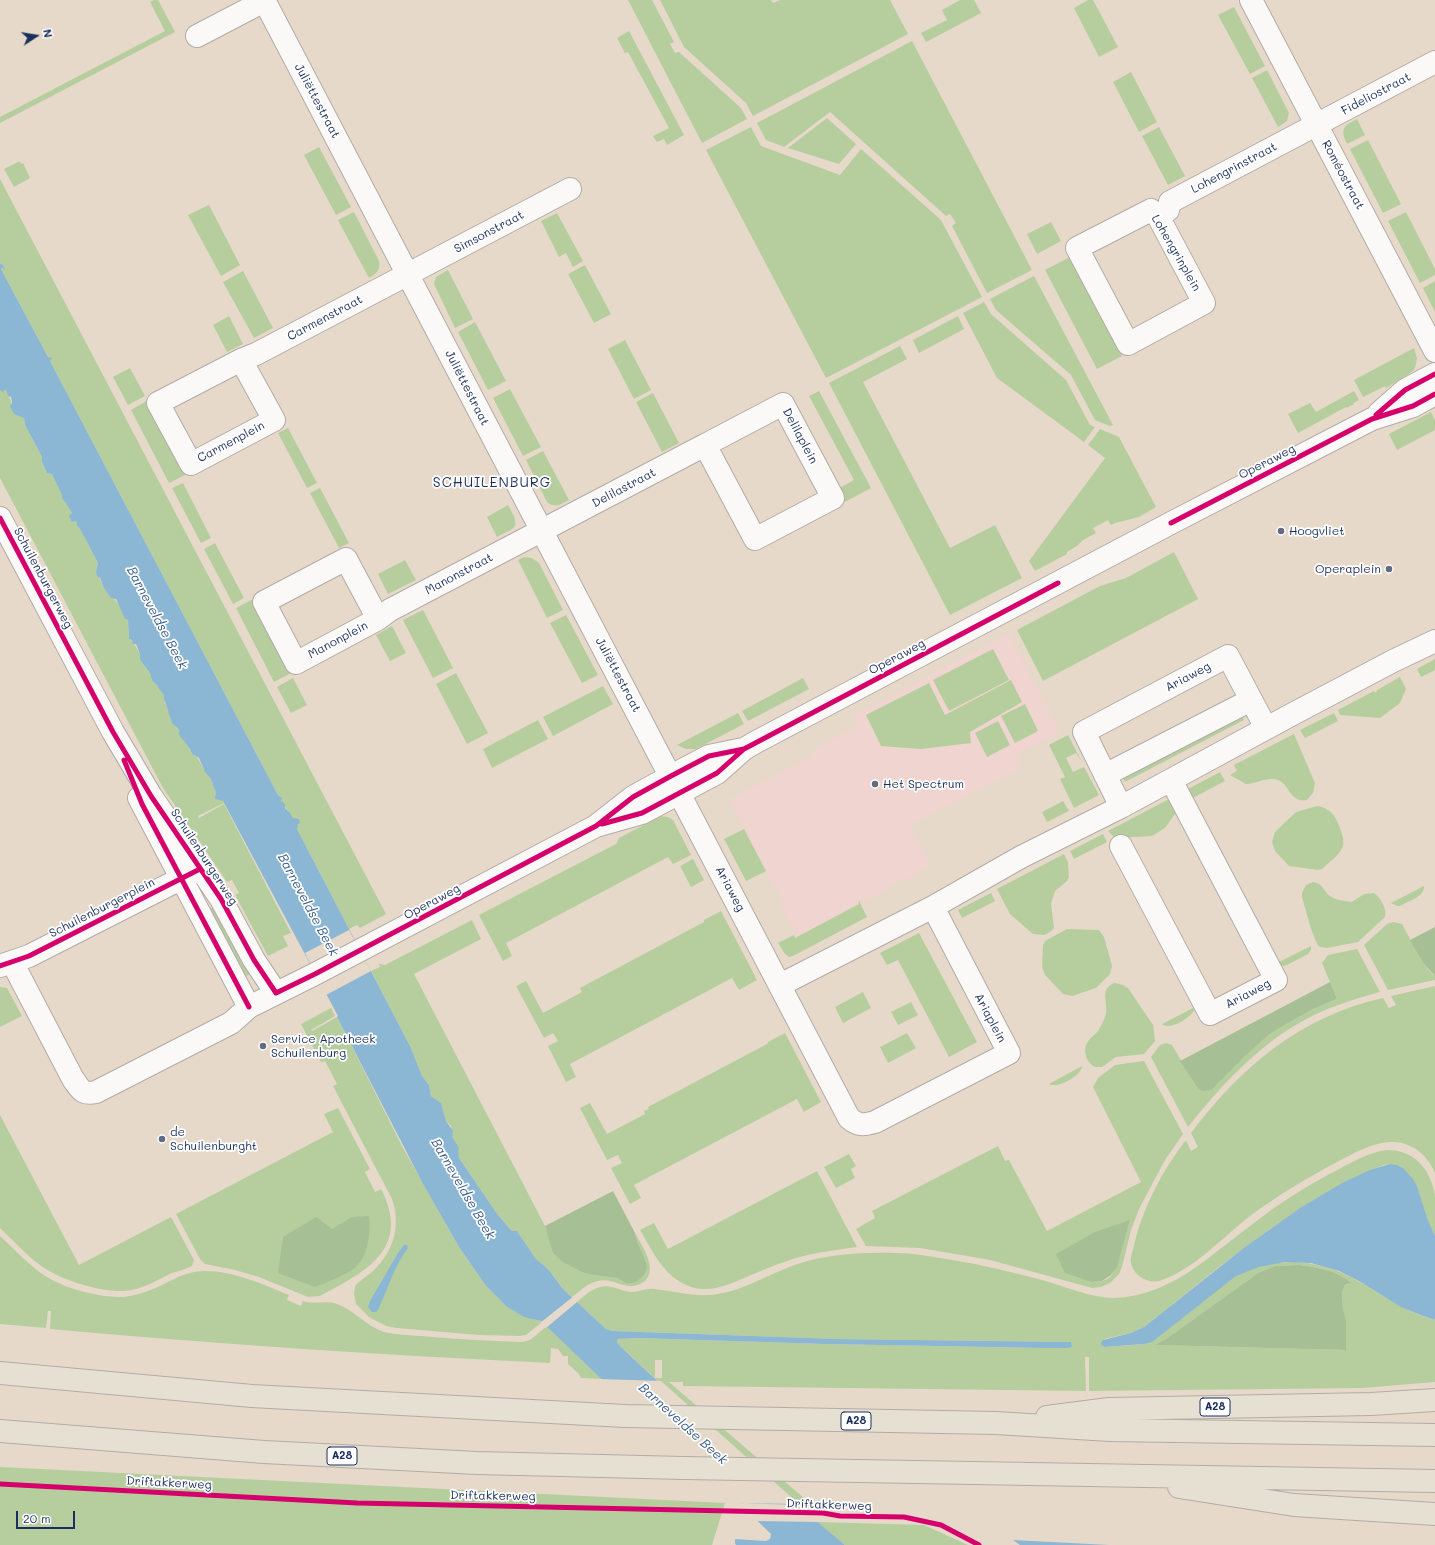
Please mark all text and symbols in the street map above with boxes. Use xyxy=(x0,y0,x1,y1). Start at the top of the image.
north arrow xyxy=(16,16,56,56)
text: N xyxy=(40,28,56,39)
street label: Juliëttestraat xyxy=(291,61,343,141)
street label: Fideliostraat xyxy=(1339,70,1413,118)
street label: Roméostraat xyxy=(1319,138,1367,212)
street label: Lohengrinstraat xyxy=(1189,139,1279,197)
street label: Simsonstraat xyxy=(452,208,526,256)
street label: Lohengrinplein xyxy=(1148,212,1204,294)
street label: Carmenstraat xyxy=(285,292,365,344)
street label: Juliëttestraat xyxy=(442,348,492,428)
street label: Delilaplein xyxy=(779,406,821,466)
street label: Carmenplein xyxy=(195,418,267,466)
street label: Operaweg xyxy=(1236,442,1298,482)
street label: Delilastraat xyxy=(590,465,658,511)
district label: SCHUILENBURG xyxy=(433,475,551,491)
place label: Hoogvliet xyxy=(1289,524,1344,538)
street label: Schuilenburgerweg xyxy=(10,525,76,631)
marker: Hoogvliet xyxy=(1276,526,1286,536)
street label: Manonstraat xyxy=(423,550,495,598)
place label: Operaplein xyxy=(1315,562,1381,576)
water label: Barneveldse Beek xyxy=(123,564,191,672)
marker: Operaplein xyxy=(1384,564,1394,574)
street label: Manonplein xyxy=(306,618,370,662)
street label: Juliëttestraat xyxy=(592,635,644,715)
street label: Operaweg xyxy=(866,636,928,678)
street label: Ariaweg xyxy=(1163,659,1213,695)
place label: Het Spectrum xyxy=(883,777,964,791)
marker: Het Spectrum xyxy=(870,779,880,789)
street label: Schuilenburgerweg xyxy=(167,806,241,908)
water label: Barneveldse Beek xyxy=(274,851,342,959)
street label: Ariaweg xyxy=(712,864,748,914)
street label: Schuilenburgerplein xyxy=(47,875,157,941)
street label: Operaweg xyxy=(401,881,463,923)
street label: Ariaweg xyxy=(1223,976,1273,1012)
street label: Ariaplein xyxy=(971,991,1009,1045)
place label: Service Apotheek Schuilenburg xyxy=(271,1032,376,1060)
marker: Service Apotheek Schuilenburg xyxy=(258,1041,268,1051)
place label: de Schuilenburght xyxy=(170,1125,257,1153)
marker: de Schuilenburght xyxy=(157,1134,167,1144)
water label: Barneveldse Beek xyxy=(428,1136,498,1242)
water label: Barneveldse Beek xyxy=(635,1380,731,1468)
road number: A28 xyxy=(1200,1398,1230,1416)
road number: A28 xyxy=(841,1412,871,1430)
road number: A28 xyxy=(327,1447,357,1465)
street label: Driftakkerweg xyxy=(126,1474,212,1492)
street label: Driftakkerweg xyxy=(450,1488,536,1504)
street label: Driftakkerweg xyxy=(786,1496,872,1514)
scale bar xyxy=(18,1503,77,1529)
text: 20 m xyxy=(23,1510,51,1526)

